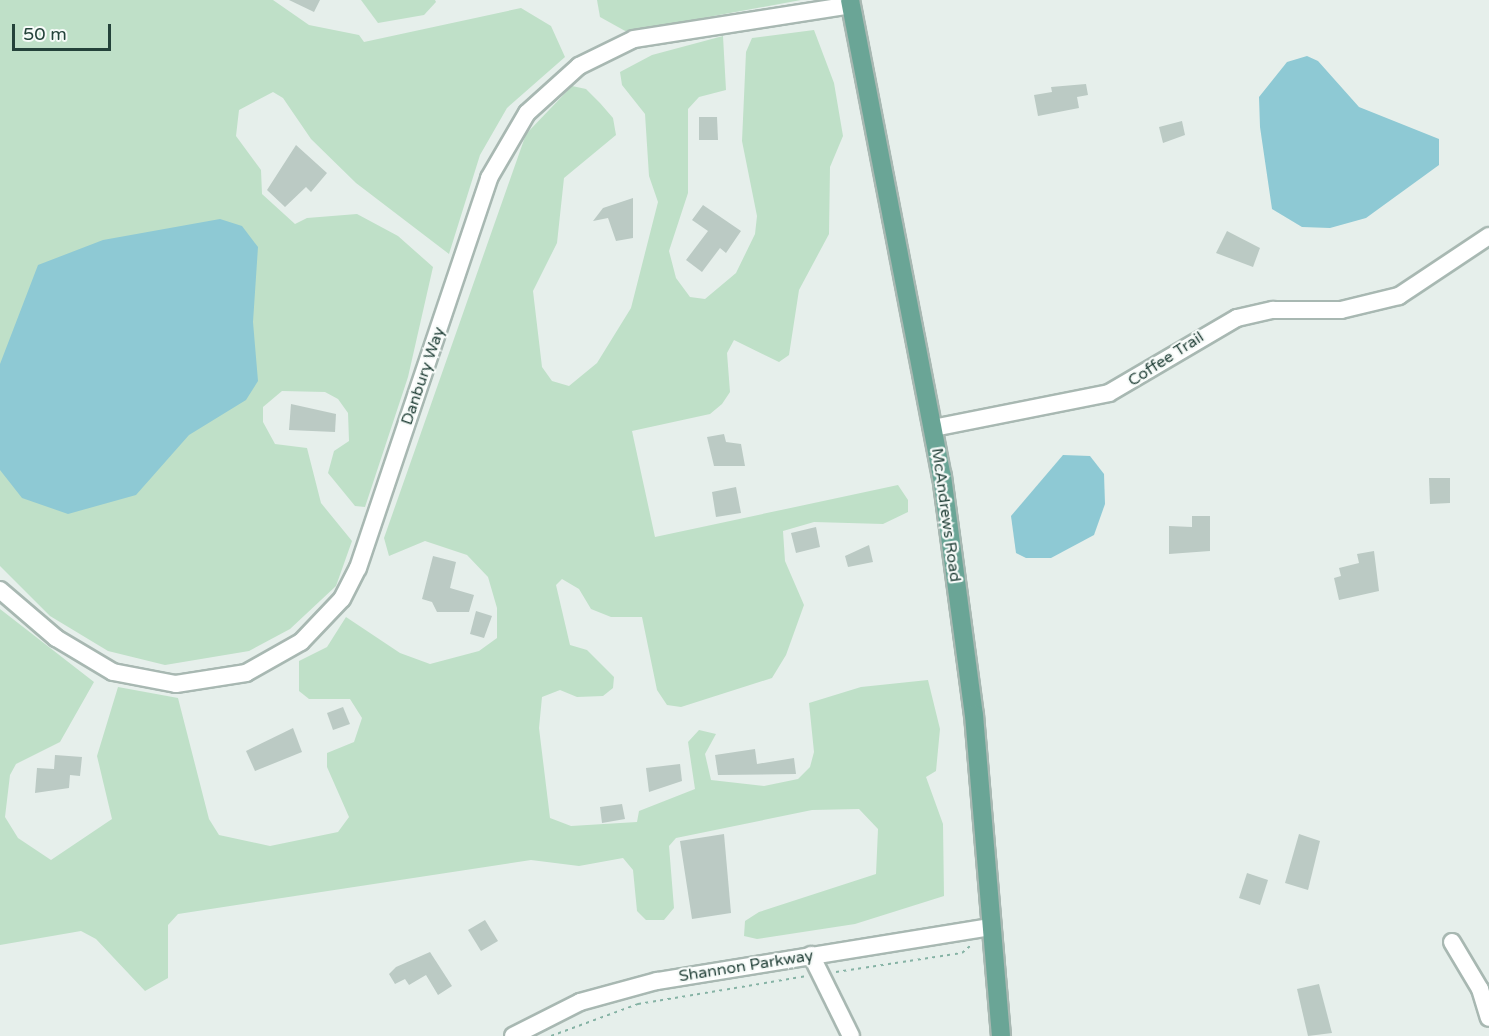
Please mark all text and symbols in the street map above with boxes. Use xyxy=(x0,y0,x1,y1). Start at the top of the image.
scale bar xyxy=(15,12,114,50)
text: 50 m xyxy=(23,23,67,45)
street label: Danbury Way xyxy=(397,325,449,427)
street label: Coffee Trail xyxy=(1124,327,1208,391)
street label: McAndrews Road xyxy=(927,447,965,583)
street label: Shannon Parkway xyxy=(677,946,815,986)

